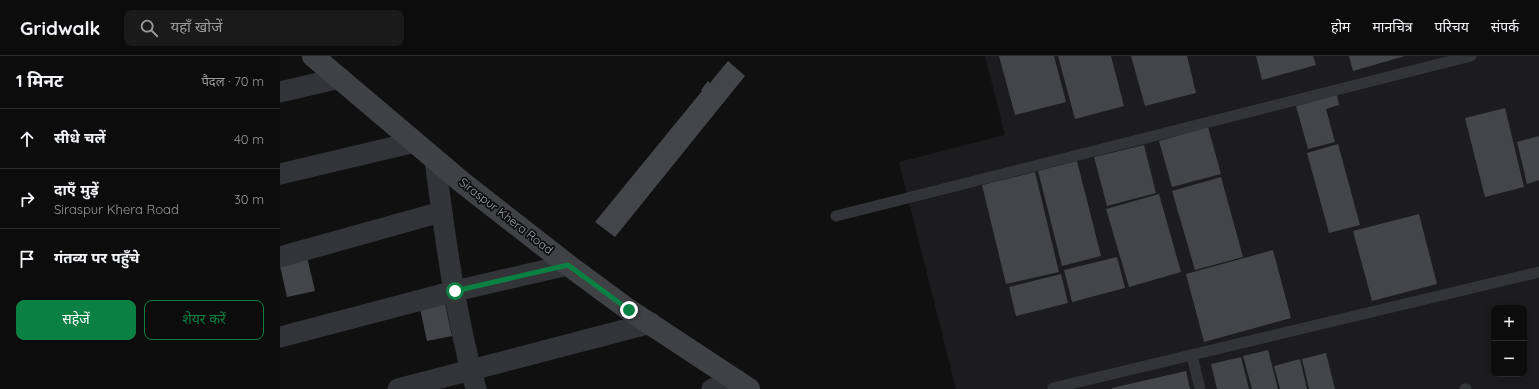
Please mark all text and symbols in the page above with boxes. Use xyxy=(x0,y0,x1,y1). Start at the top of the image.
search box xyxy=(124,10,404,46)
text: Gridwalk xyxy=(20,16,100,40)
icon: search xyxy=(138,17,160,39)
text: यहाँ खोजें xyxy=(170,17,222,36)
text: होम xyxy=(1331,18,1350,36)
text: मानचित्र xyxy=(1372,18,1413,36)
text: परिचय xyxy=(1435,18,1469,36)
text: संपर्क xyxy=(1491,18,1519,36)
text: 1 मिनट xyxy=(16,70,63,91)
text: पैदल · 70 m xyxy=(201,73,264,89)
icon: ahead xyxy=(16,128,38,150)
text: सीधे चलें xyxy=(54,128,105,147)
text: 40 m xyxy=(234,131,264,147)
street label: Siraspur Khera Road xyxy=(456,174,556,257)
text: दाएँ मुड़ें xyxy=(54,180,98,199)
icon: right xyxy=(16,188,38,210)
text: 30 m xyxy=(234,191,264,207)
text: Siraspur Khera Road xyxy=(54,201,179,217)
icon: arrive xyxy=(16,248,38,270)
text: गंतव्य पर पहुँचे xyxy=(54,248,140,267)
route start xyxy=(446,282,464,300)
button: सहेजें xyxy=(16,300,136,340)
button: शेयर करें xyxy=(144,300,264,340)
route end xyxy=(620,301,638,319)
map controls xyxy=(1491,305,1527,377)
button: + xyxy=(1491,305,1527,341)
button: − xyxy=(1491,341,1527,377)

